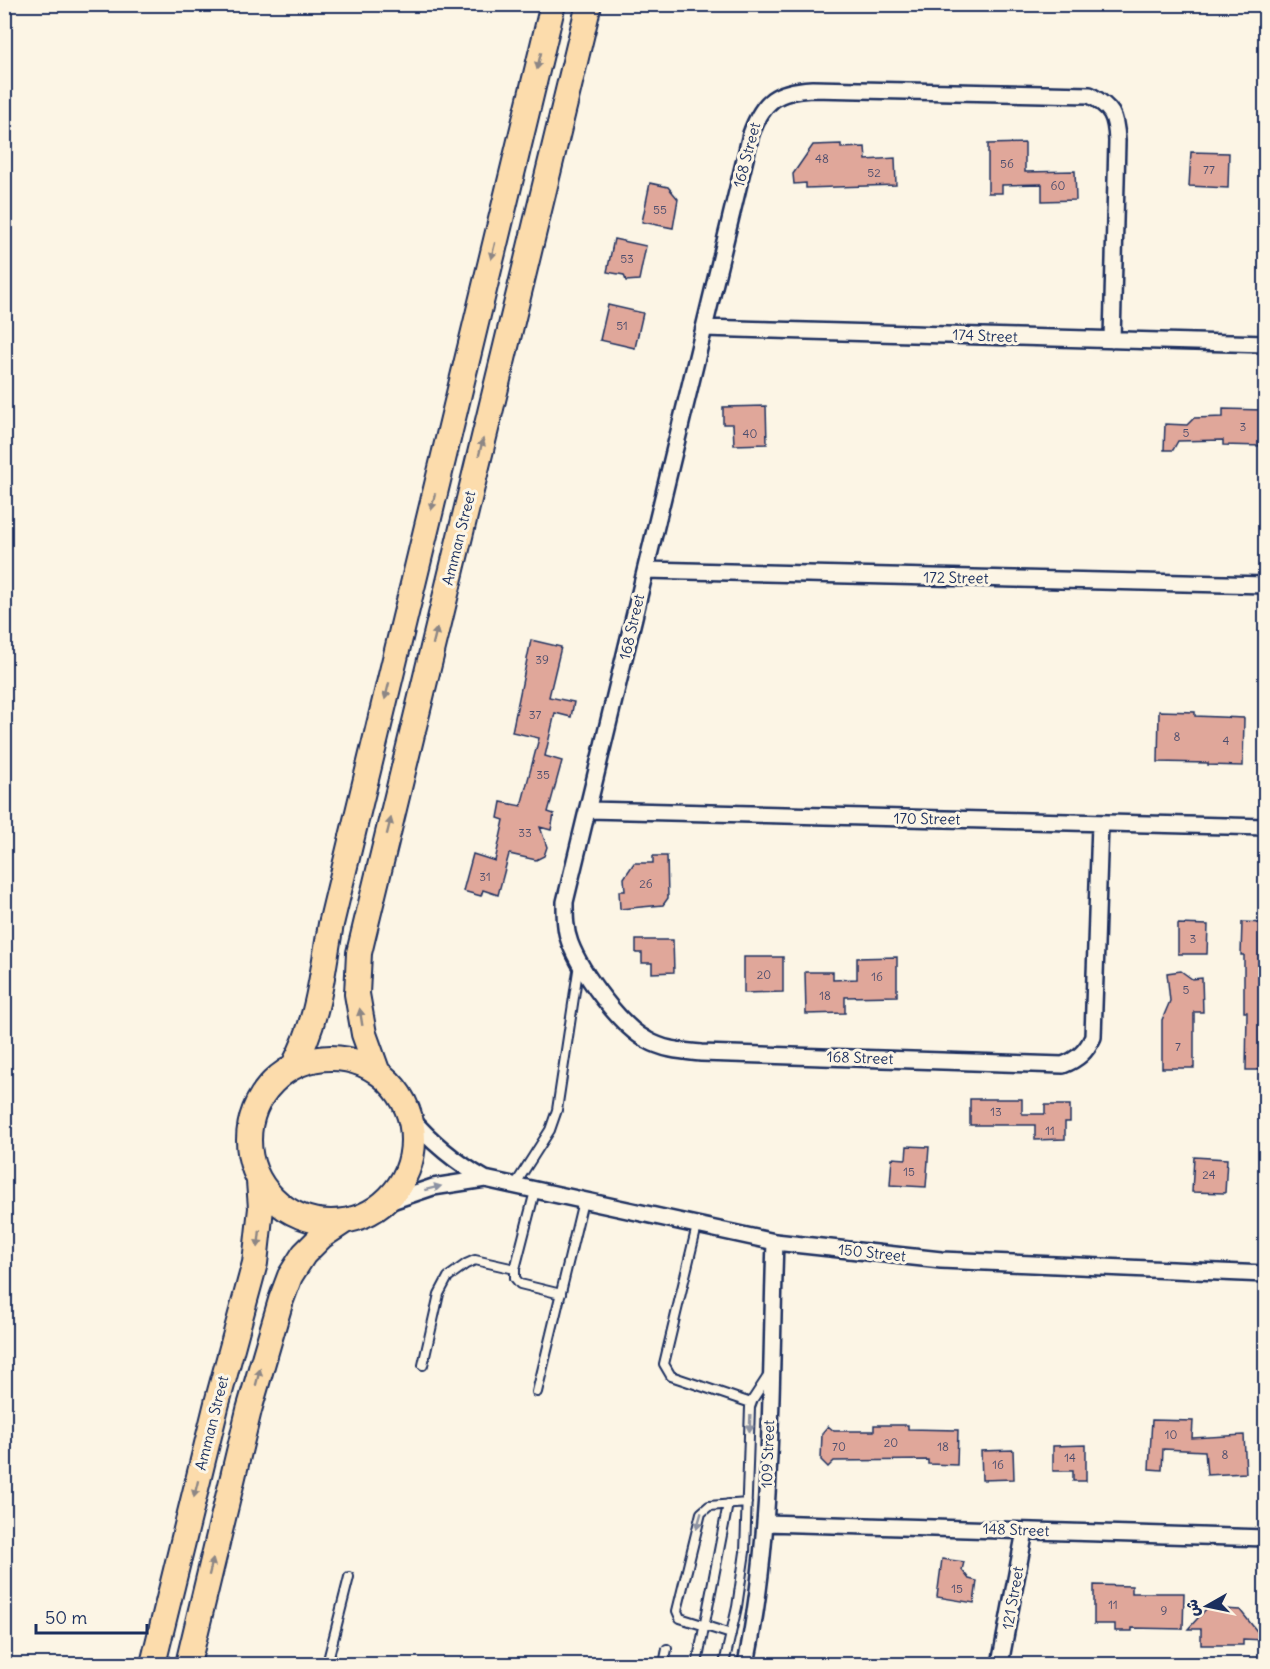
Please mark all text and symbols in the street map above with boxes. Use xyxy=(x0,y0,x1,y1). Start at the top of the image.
one-way arrow xyxy=(534,52,544,71)
street label: 168 Street xyxy=(729,120,764,190)
house number: 48 xyxy=(815,151,829,166)
house number: 56 xyxy=(1000,156,1014,171)
house number: 77 xyxy=(1203,162,1215,177)
house number: 52 xyxy=(867,165,881,180)
house number: 60 xyxy=(1051,178,1066,193)
house number: 55 xyxy=(653,202,667,217)
one-way arrow xyxy=(488,242,498,260)
house number: 53 xyxy=(620,251,634,266)
house number: 51 xyxy=(616,318,628,333)
street label: 174 Street xyxy=(952,325,1018,346)
house number: 3 xyxy=(1240,419,1247,434)
house number: 5 xyxy=(1183,425,1190,440)
house number: 40 xyxy=(743,426,758,441)
one-way arrow xyxy=(477,438,487,456)
street label: Amman Street xyxy=(438,489,479,587)
one-way arrow xyxy=(427,492,437,511)
street label: 172 Street xyxy=(923,567,989,588)
street label: 168 Street xyxy=(615,592,648,662)
one-way arrow xyxy=(431,627,441,646)
house number: 39 xyxy=(535,652,549,667)
one-way arrow xyxy=(381,682,391,700)
house number: 37 xyxy=(529,707,541,722)
house number: 8 xyxy=(1174,729,1181,744)
house number: 4 xyxy=(1223,733,1230,748)
house number: 35 xyxy=(536,767,550,782)
street label: 170 Street xyxy=(893,808,961,829)
one-way arrow xyxy=(385,817,395,835)
house number: 33 xyxy=(518,825,532,840)
house number: 31 xyxy=(479,869,491,884)
house number: 26 xyxy=(639,876,653,891)
house number: 3 xyxy=(1190,931,1197,946)
house number: 20 xyxy=(757,967,771,982)
house number: 16 xyxy=(871,969,883,984)
house number: 5 xyxy=(1183,982,1190,997)
house number: 18 xyxy=(819,988,831,1003)
one-way arrow xyxy=(356,1007,365,1026)
house number: 7 xyxy=(1175,1039,1181,1054)
street label: 168 Street xyxy=(826,1047,894,1068)
house number: 13 xyxy=(990,1104,1002,1119)
house number: 11 xyxy=(1045,1123,1055,1138)
house number: 15 xyxy=(903,1164,915,1179)
house number: 24 xyxy=(1202,1167,1216,1182)
one-way arrow xyxy=(424,1182,443,1192)
one-way arrow xyxy=(254,1230,263,1249)
street label: 150 Street xyxy=(837,1239,907,1266)
one-way arrow xyxy=(253,1368,263,1387)
street label: Amman Street xyxy=(191,1374,232,1472)
one-way arrow xyxy=(745,1415,755,1434)
street label: 109 Street xyxy=(757,1420,778,1488)
house number: 10 xyxy=(1165,1427,1177,1442)
house number: 20 xyxy=(884,1435,898,1450)
house number: 70 xyxy=(832,1439,846,1454)
house number: 18 xyxy=(937,1439,949,1454)
house number: 8 xyxy=(1222,1447,1229,1462)
house number: 14 xyxy=(1064,1450,1076,1465)
house number: 16 xyxy=(992,1457,1004,1472)
one-way arrow xyxy=(190,1480,200,1498)
one-way arrow xyxy=(694,1512,703,1530)
street label: 148 Street xyxy=(982,1519,1050,1540)
one-way arrow xyxy=(207,1558,217,1576)
street label: 121 Street xyxy=(998,1565,1027,1631)
north arrow xyxy=(1177,1576,1237,1636)
house number: 15 xyxy=(951,1581,963,1596)
scale bar xyxy=(36,1597,147,1635)
house number: 11 xyxy=(1108,1597,1118,1612)
text: ش xyxy=(1181,1598,1203,1619)
house number: 9 xyxy=(1161,1603,1168,1618)
text: 50 m xyxy=(45,1606,87,1629)

